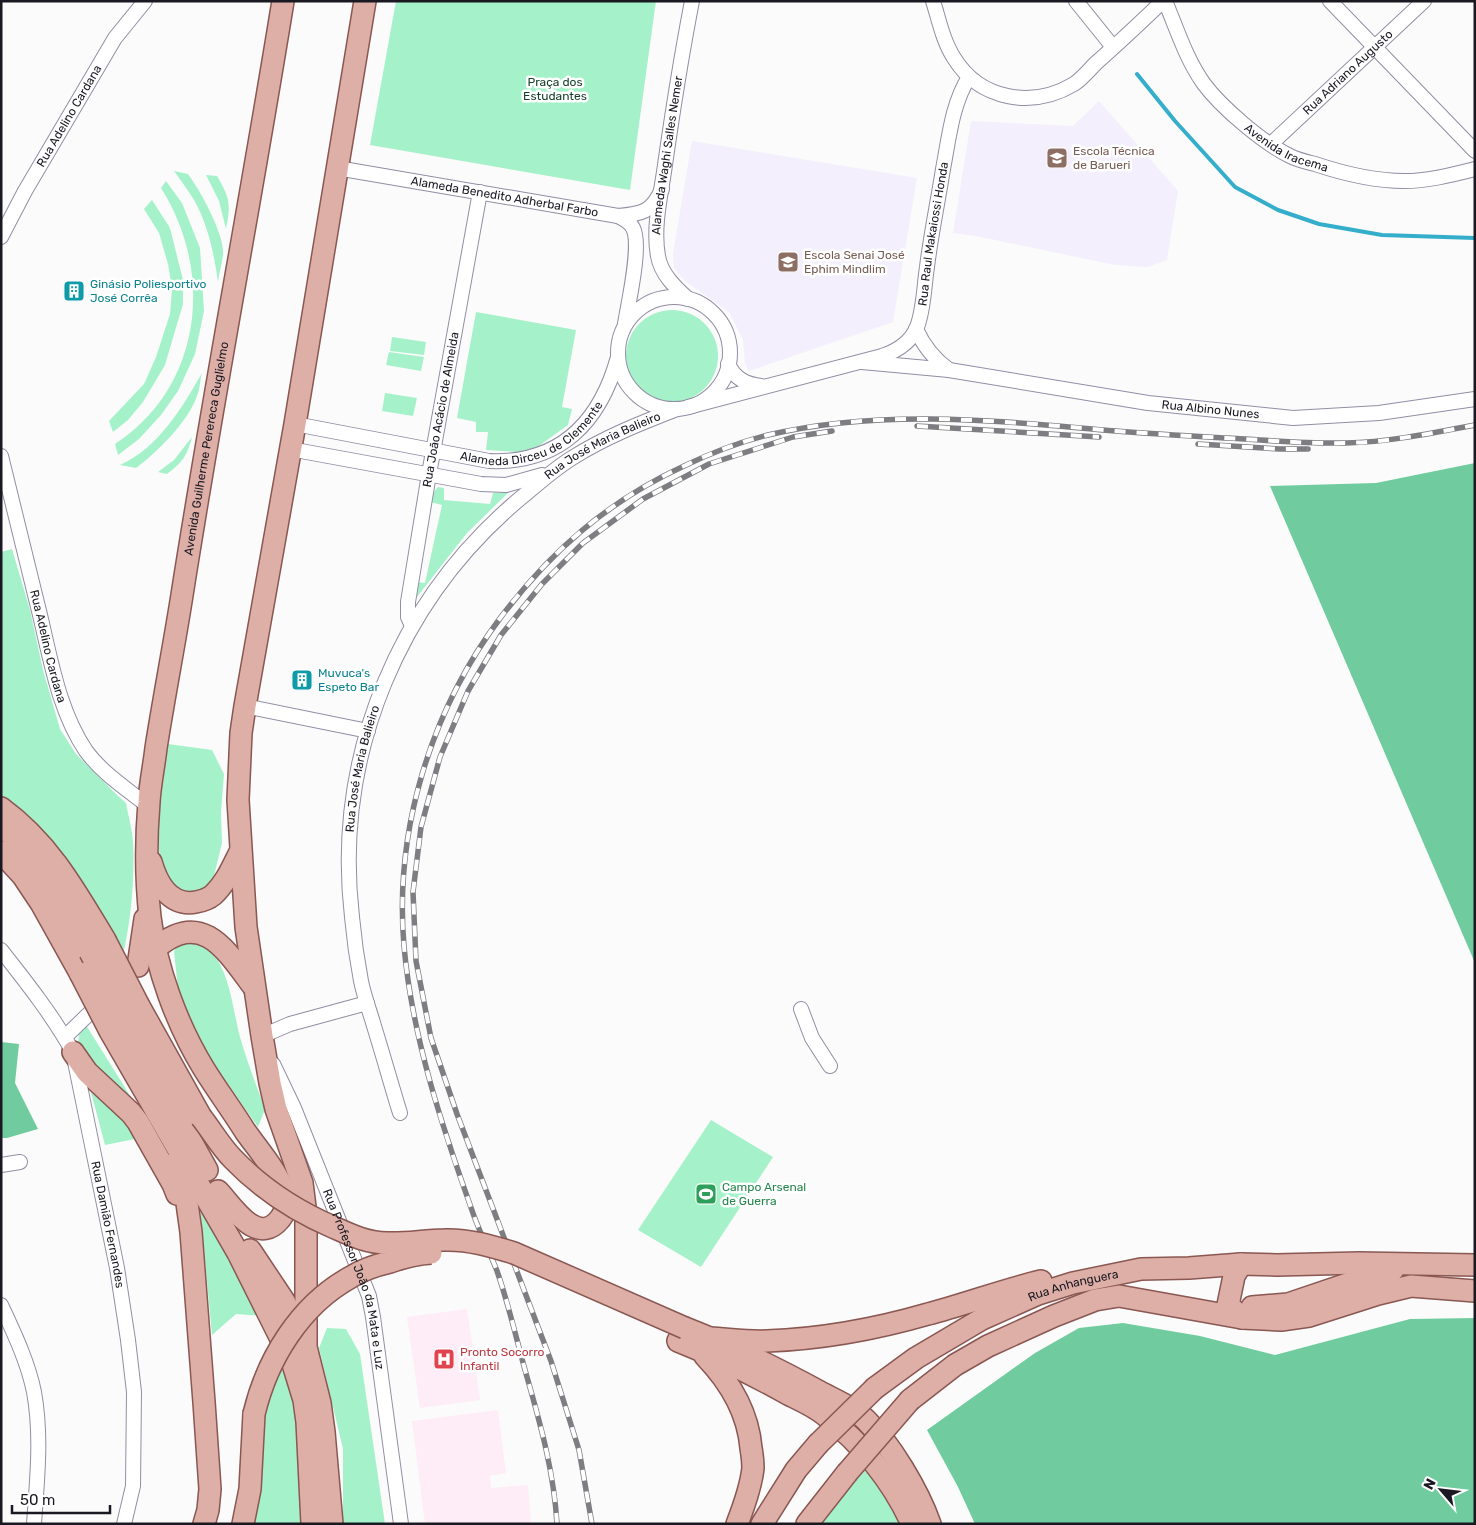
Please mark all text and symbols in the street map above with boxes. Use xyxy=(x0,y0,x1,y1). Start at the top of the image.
street label: Rua Adriano Augusto xyxy=(1300,27,1396,118)
street label: Rua Adelino Cardana xyxy=(34,62,105,169)
street label: Alameda Waghi Salles Nemer xyxy=(649,74,686,235)
park label: Praça dos Estudantes xyxy=(523,75,587,103)
street label: Avenida Iracema xyxy=(1242,121,1330,175)
place label: Escola Técnica de Barueri xyxy=(1073,144,1155,172)
school or university icon: Escola Técnica de Barueri xyxy=(1045,146,1069,170)
street label: Rua Raul Makaiossi Honda xyxy=(915,161,951,307)
street label: Alameda Benedito Adherbal Farbo xyxy=(410,174,600,220)
place label: Escola Senai José Ephim Mindlim xyxy=(804,248,905,276)
school or university icon: Escola Senai José Ephim Mindlim xyxy=(776,250,800,274)
place label: Ginásio Poliesportivo José Corrêa xyxy=(90,277,207,305)
building icon: Ginásio Poliesportivo José Corrêa xyxy=(62,279,86,303)
street label: Rua João Acácio de Almeida xyxy=(420,331,462,488)
street label: Avenida Guilherme Perereca Guglielmo xyxy=(181,341,231,557)
street label: Rua Albino Nunes xyxy=(1161,397,1260,421)
street label: Alameda Dirceu de Clemente xyxy=(459,399,606,468)
street label: Rua José Maria Balieiro xyxy=(542,409,663,482)
street label: Rua Adelino Cardana xyxy=(27,588,69,705)
place label: Muvuca's Espeto Bar xyxy=(318,666,379,694)
building icon: Muvuca's Espeto Bar xyxy=(290,668,314,692)
street label: Rua José Maria Balieiro xyxy=(343,703,382,833)
street label: Rua Damião Fernandes xyxy=(88,1160,127,1289)
place label: Campo Arsenal de Guerra xyxy=(722,1180,806,1208)
sports icon: Campo Arsenal de Guerra xyxy=(694,1182,718,1206)
street label: Rua Professor João da Mata e Luz xyxy=(320,1187,387,1370)
street label: Rua Anhanguera xyxy=(1026,1267,1120,1305)
place label: Pronto Socorro Infantil xyxy=(460,1345,545,1373)
hospital icon: Pronto Socorro Infantil xyxy=(432,1347,456,1371)
north arrow xyxy=(1416,1465,1466,1515)
text: N xyxy=(1420,1476,1440,1493)
scale bar xyxy=(12,1482,110,1514)
text: 50 m xyxy=(20,1491,55,1509)

